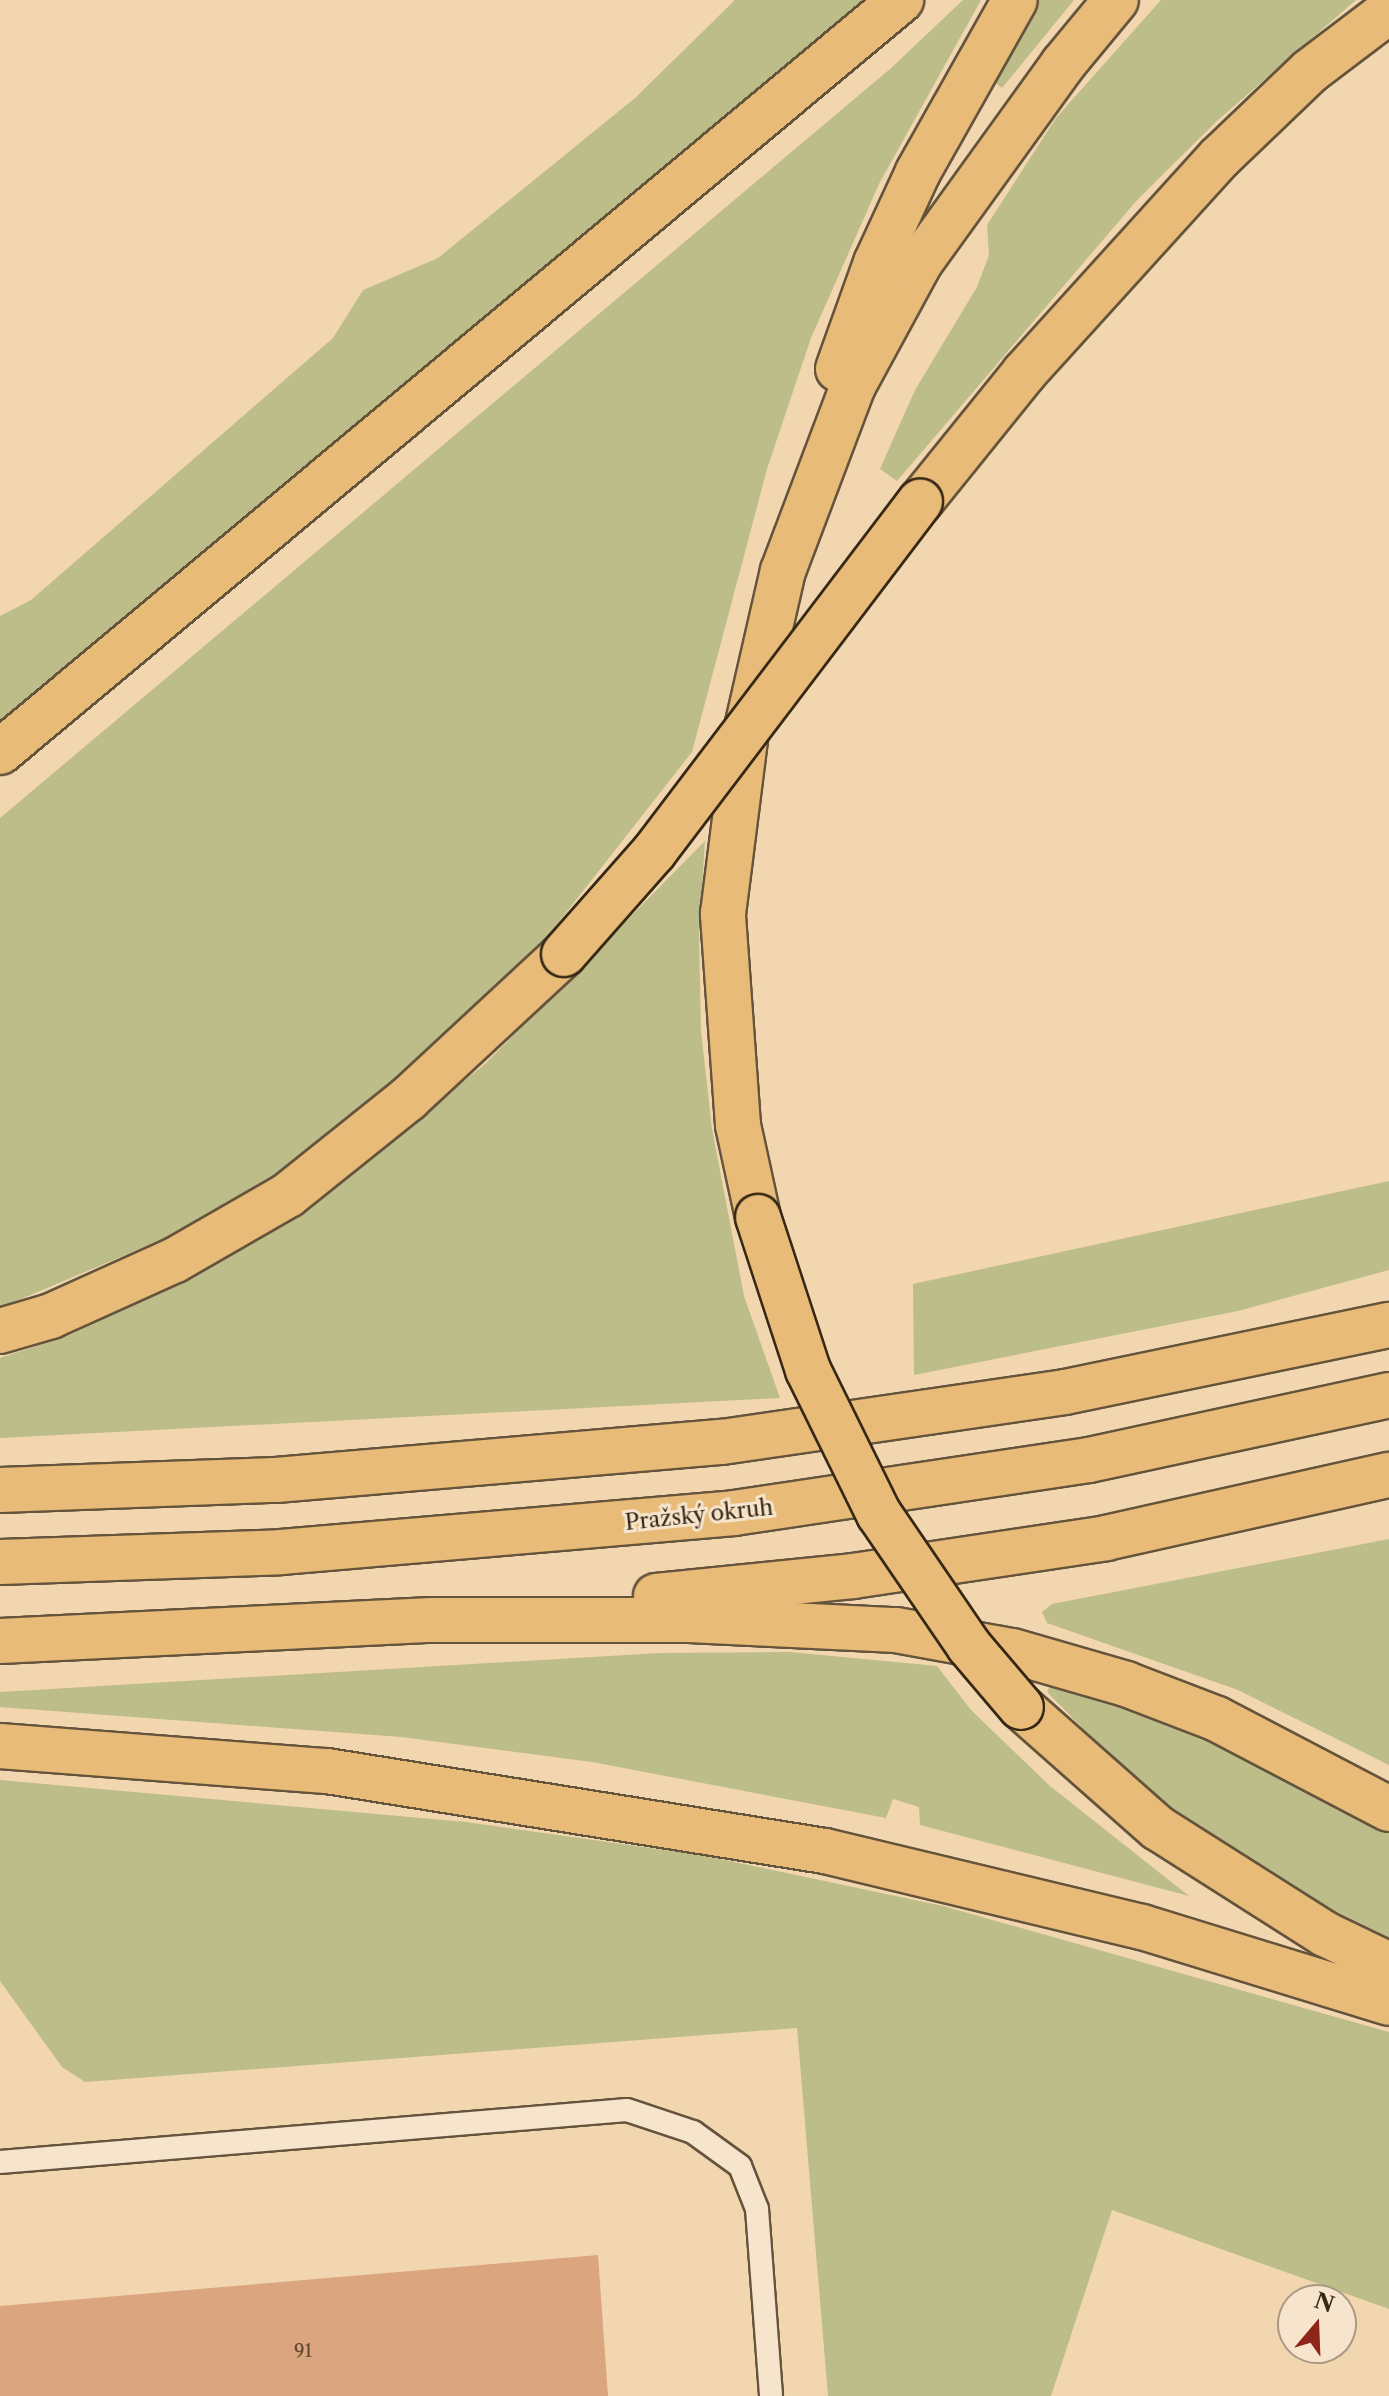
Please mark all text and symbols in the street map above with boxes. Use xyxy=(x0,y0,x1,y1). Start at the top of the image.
street label: Pražský okruh xyxy=(623,1494,775,1536)
north arrow xyxy=(1277,2284,1357,2364)
text: N xyxy=(1311,2287,1338,2319)
house number: 91 xyxy=(294,2340,312,2362)

